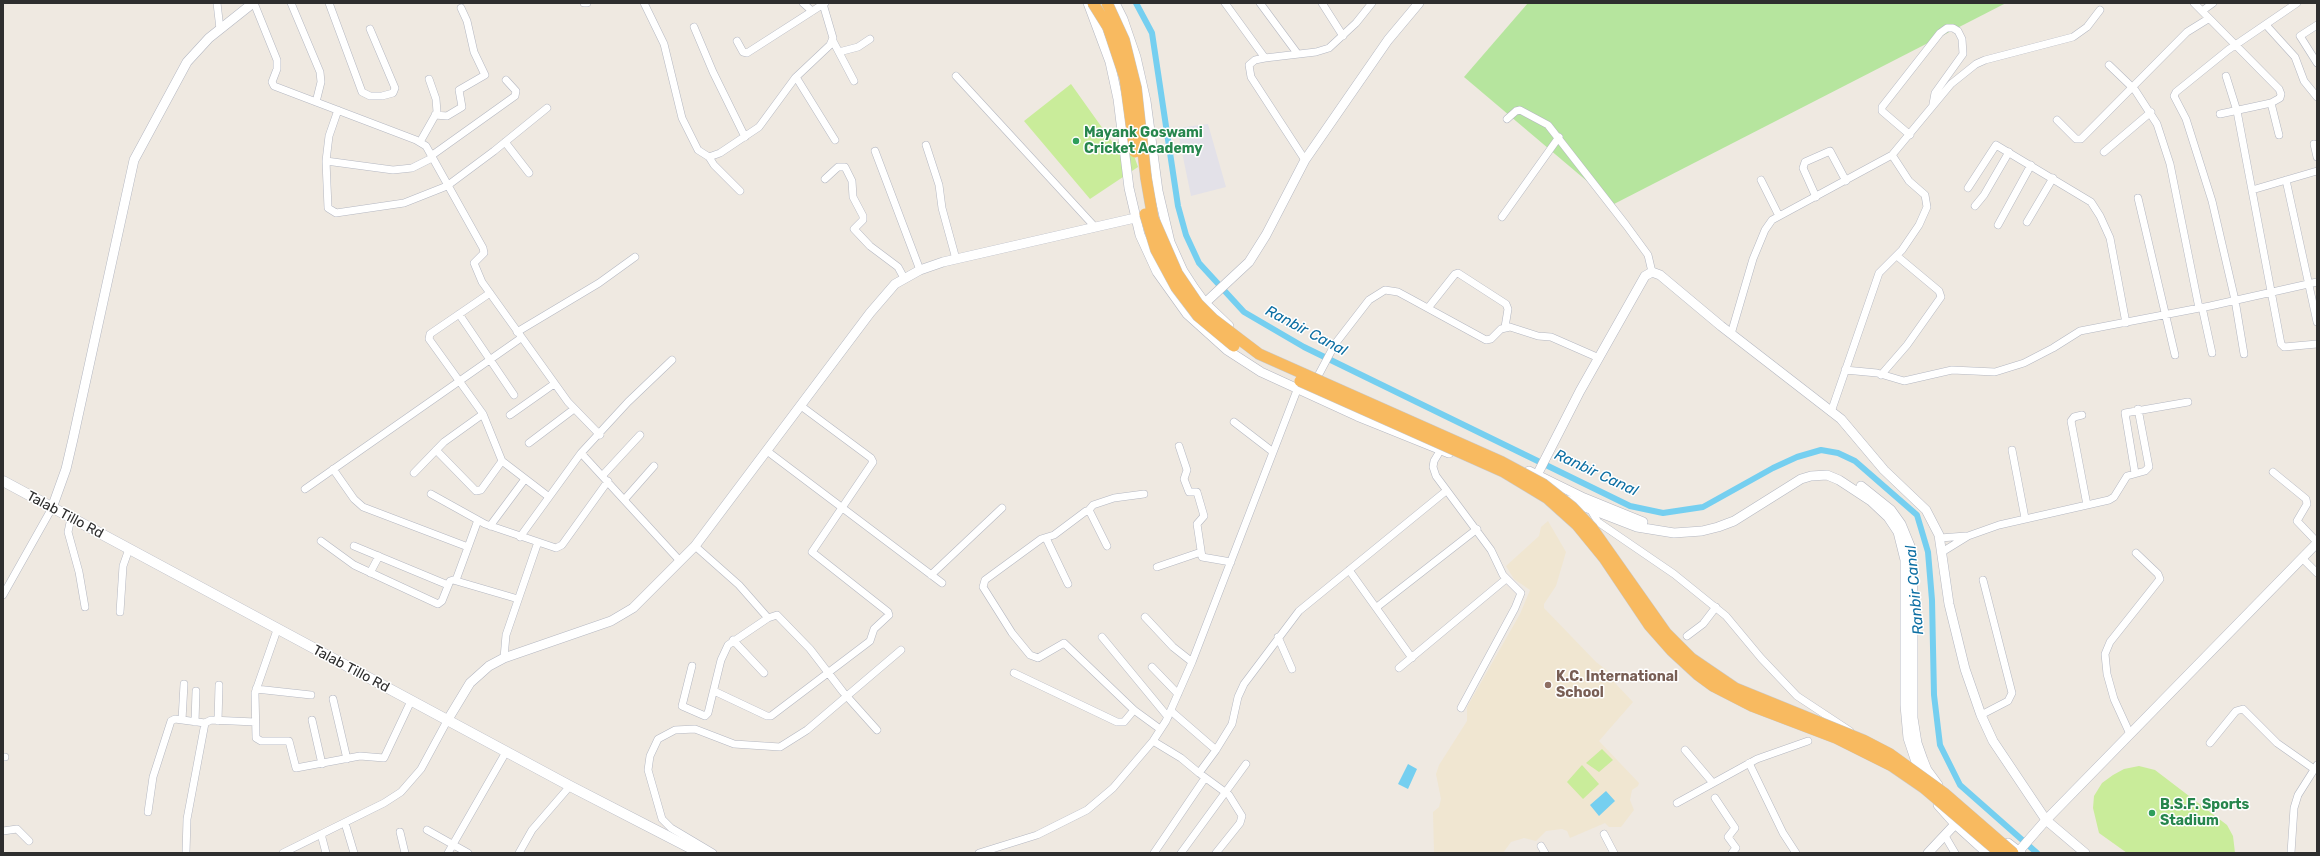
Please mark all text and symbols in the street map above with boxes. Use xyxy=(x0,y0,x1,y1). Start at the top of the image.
place label: Mayank Goswami Cricket Academy xyxy=(1084,125,1203,158)
marker: Mayank Goswami Cricket Academy xyxy=(1071,136,1081,146)
water label: Ranbir Canal xyxy=(1262,302,1350,360)
water label: Ranbir Canal xyxy=(1551,446,1641,500)
street label: Talab Tillo Rd xyxy=(24,488,106,542)
water label: Ranbir Canal xyxy=(1902,544,1928,636)
street label: Talab Tillo Rd xyxy=(310,642,392,696)
place label: K.C. International School xyxy=(1556,669,1678,702)
marker: K.C. International School xyxy=(1543,680,1553,690)
place label: B.S.F. Sports Stadium xyxy=(2160,797,2249,830)
marker: B.S.F. Sports Stadium xyxy=(2147,808,2157,818)

